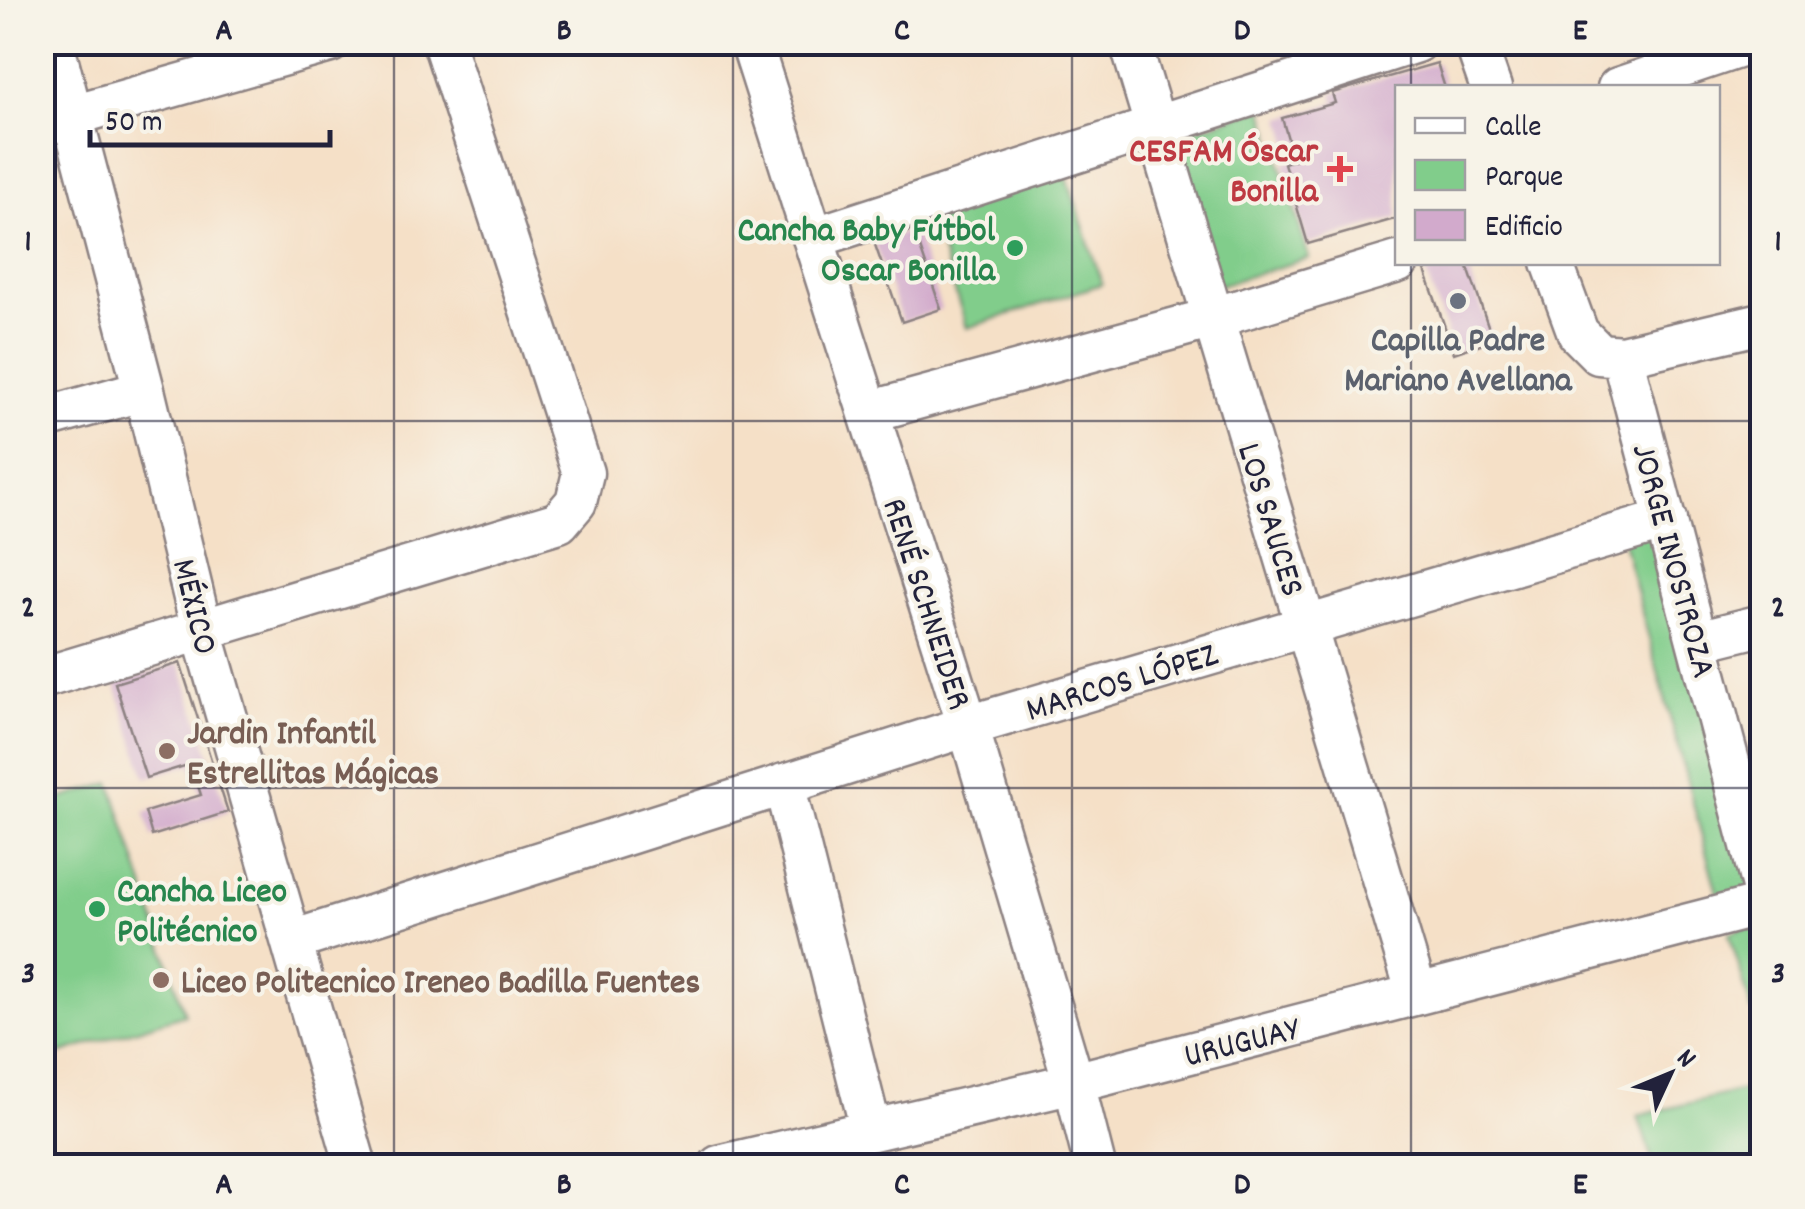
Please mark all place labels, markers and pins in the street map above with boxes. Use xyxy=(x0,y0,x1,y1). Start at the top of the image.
place label: CESFAM Óscar Bonilla xyxy=(1129,129,1320,219)
marker: CESFAM Óscar Bonilla xyxy=(1327,156,1353,182)
place label: Cancha Baby Fútbol Oscar Bonilla xyxy=(738,208,997,298)
marker: Cancha Baby Fútbol Oscar Bonilla xyxy=(1004,237,1026,259)
marker: Capilla Padre Mariano Avellana xyxy=(1447,290,1469,312)
place label: Capilla Padre Mariano Avellana xyxy=(1344,318,1573,408)
place label: Jardin Infantil Estrellitas Mágicas xyxy=(187,711,439,801)
marker: Jardin Infantil Estrellitas Mágicas xyxy=(156,740,178,762)
place label: Cancha Liceo Politécnico xyxy=(117,869,287,959)
marker: Cancha Liceo Politécnico xyxy=(86,898,108,920)
place label: Liceo Politecnico Ireneo Badilla Fuentes xyxy=(181,960,700,1010)
marker: Liceo Politecnico Ireneo Badilla Fuentes xyxy=(150,969,172,991)

